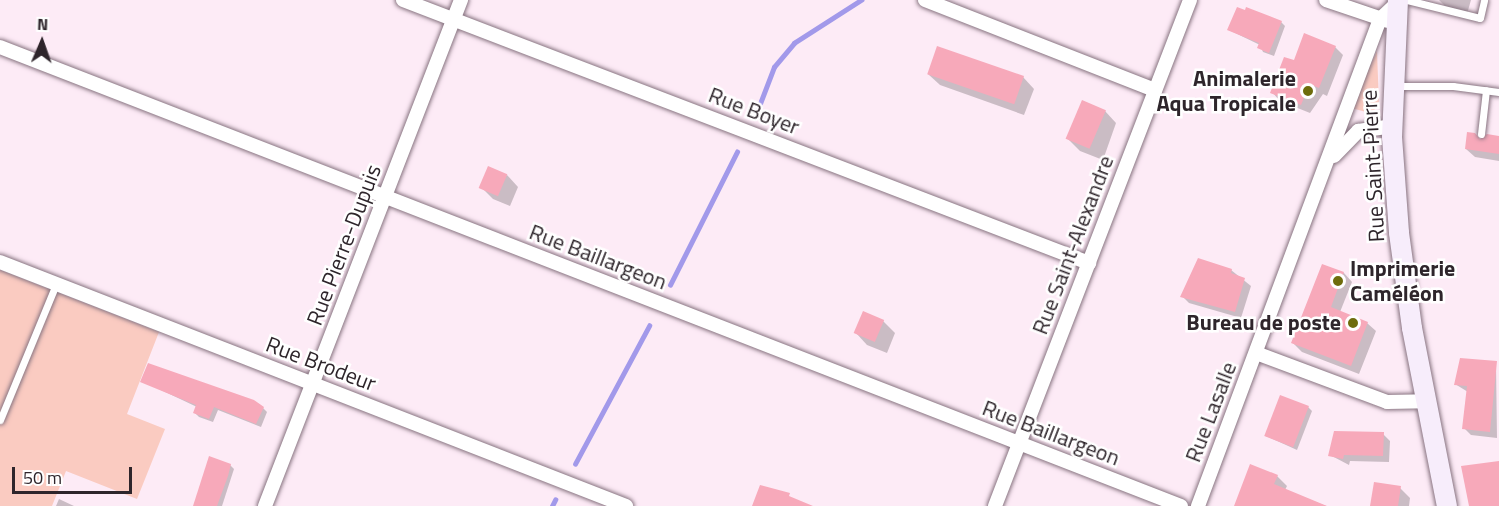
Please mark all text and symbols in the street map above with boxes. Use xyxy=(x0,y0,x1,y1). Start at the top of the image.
north arrow xyxy=(12,12,72,72)
text: N xyxy=(37,12,49,36)
place label: Animalerie Aqua Tropicale xyxy=(1156,65,1296,116)
street label: Rue Boyer xyxy=(705,82,803,140)
marker: Animalerie Aqua Tropicale xyxy=(1301,84,1315,98)
street label: Rue Saint-Pierre xyxy=(1356,89,1390,243)
street label: Rue Saint-Alexandre xyxy=(1027,152,1119,338)
street label: Rue Pierre-Dupuis xyxy=(301,161,387,329)
street label: Rue Baillargeon xyxy=(526,219,670,295)
place label: Imprimerie Caméléon xyxy=(1350,255,1455,306)
marker: Imprimerie Caméléon xyxy=(1331,274,1345,288)
place label: Bureau de poste xyxy=(1186,310,1341,336)
marker: Bureau de poste xyxy=(1346,316,1360,330)
street label: Rue Brodeur xyxy=(262,331,380,397)
street label: Rue Lasalle xyxy=(1180,358,1242,466)
street label: Rue Baillargeon xyxy=(979,395,1123,471)
scale bar xyxy=(15,455,135,493)
text: 50 m xyxy=(23,464,62,491)

